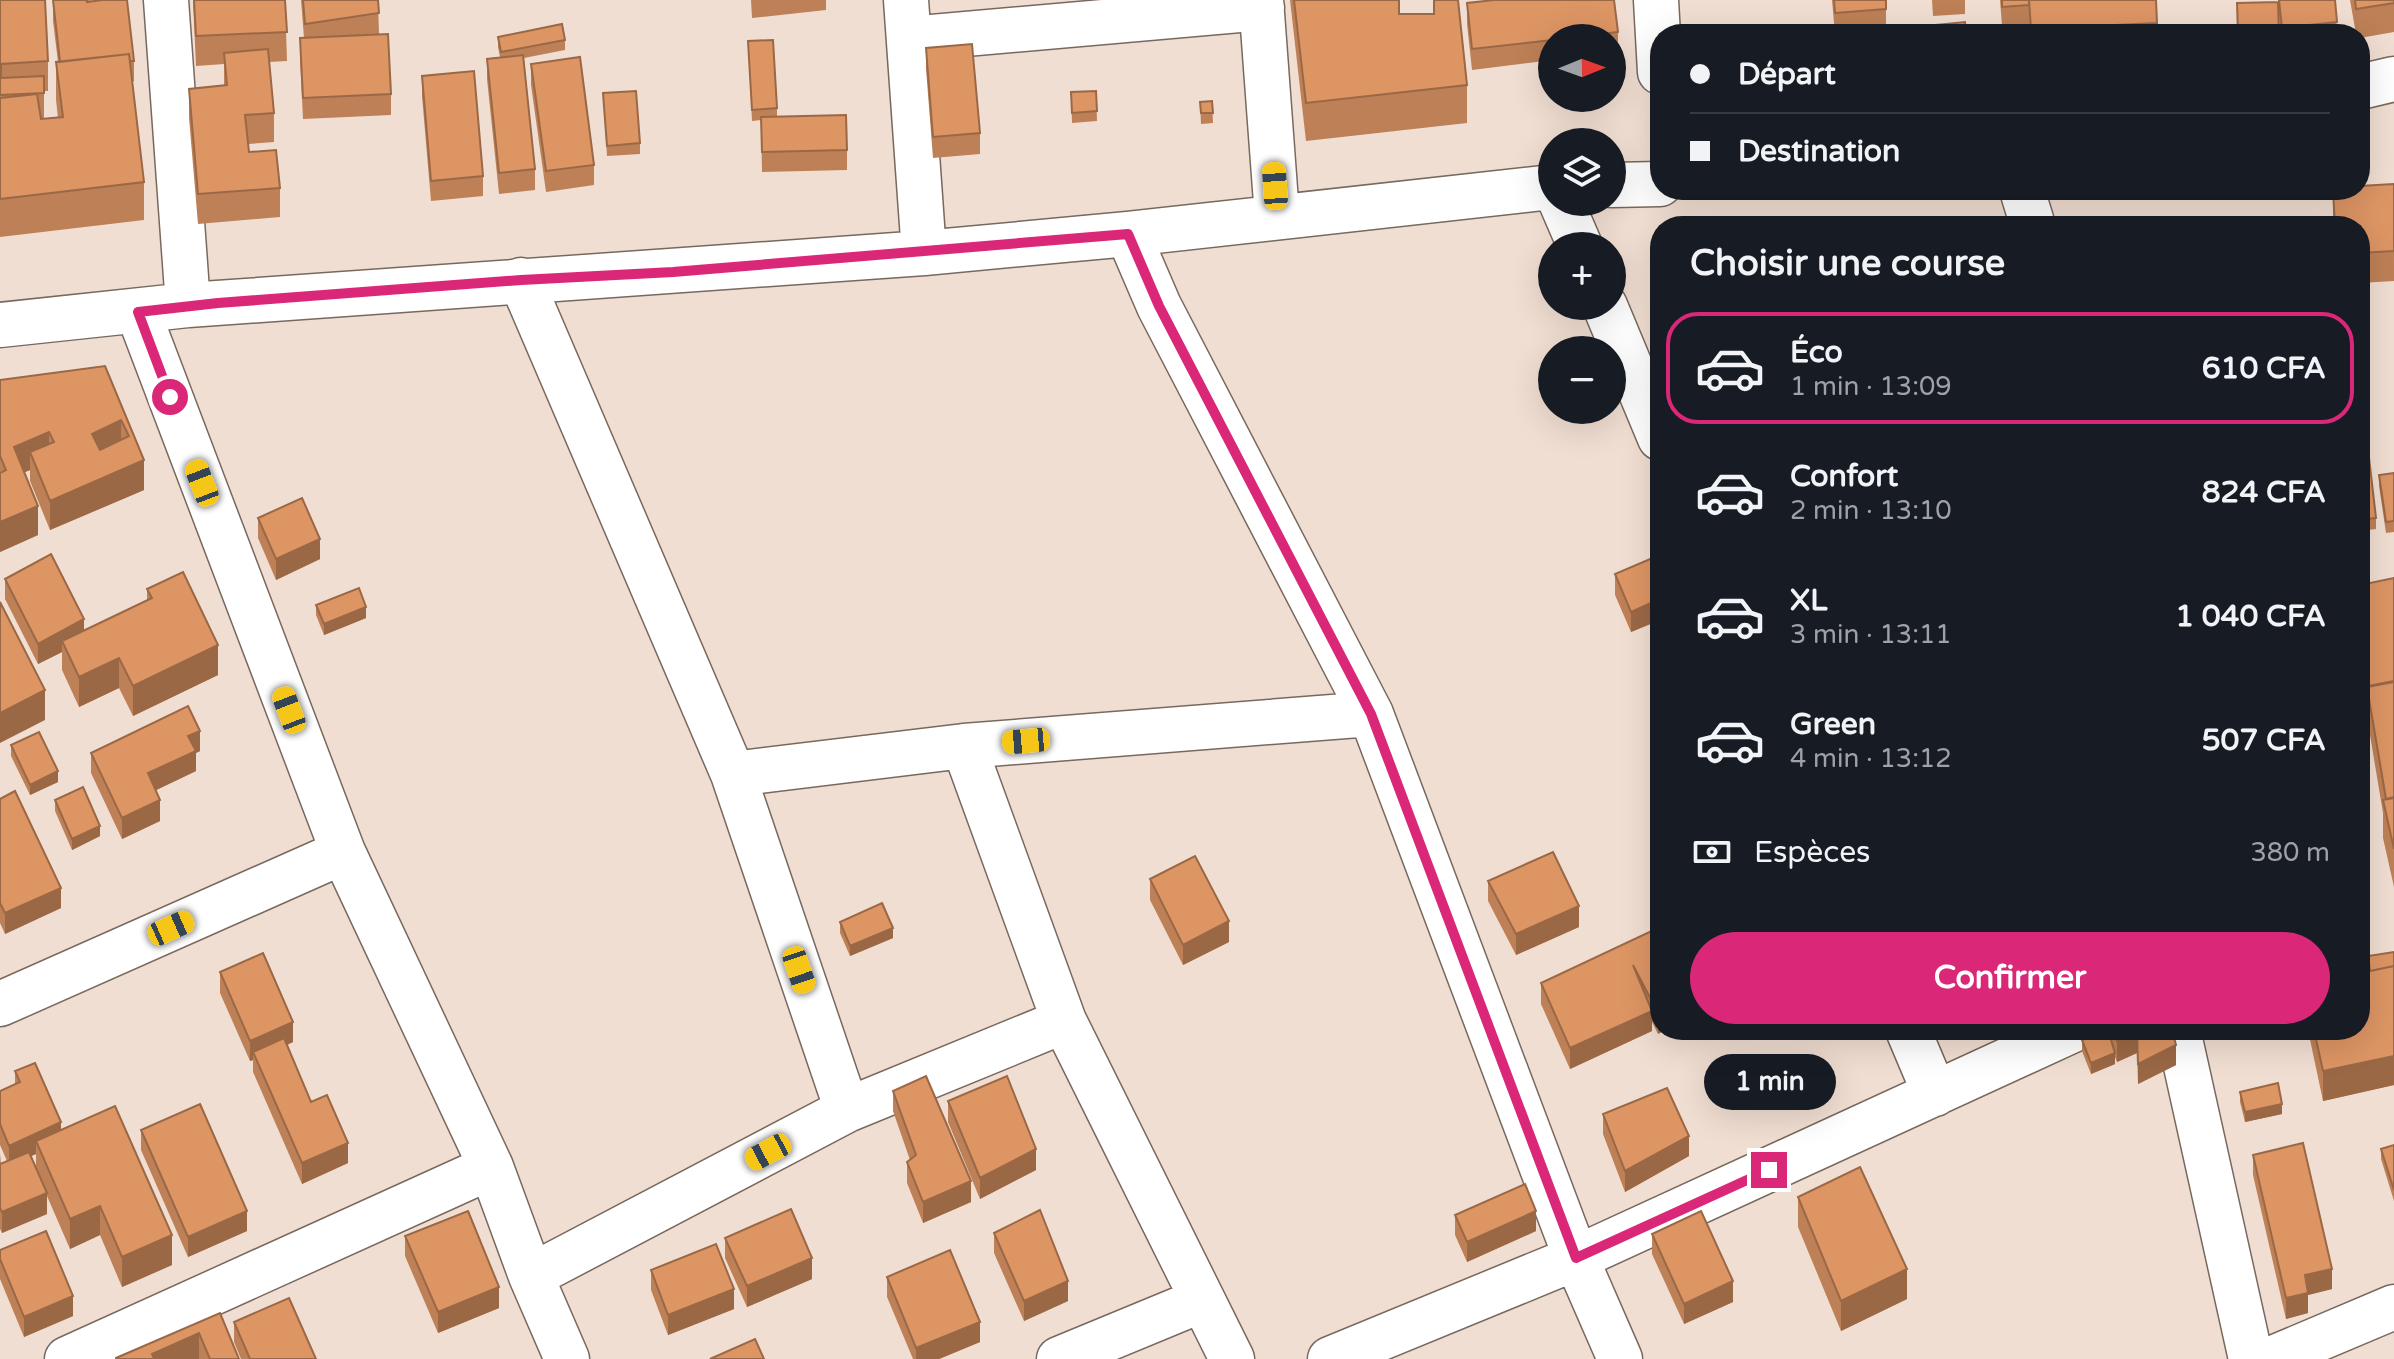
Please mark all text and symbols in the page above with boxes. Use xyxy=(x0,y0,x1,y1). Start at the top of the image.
north arrow xyxy=(1538,24,1626,112)
map controls xyxy=(1538,24,1626,424)
text: Départ xyxy=(1738,56,1836,93)
button: layers xyxy=(1538,128,1626,216)
text: Destination xyxy=(1738,133,1900,170)
car xyxy=(1261,161,1289,211)
button: + xyxy=(1538,232,1626,320)
text: Choisir une course xyxy=(1690,242,2005,285)
icon: car xyxy=(1694,332,1766,404)
text: Éco xyxy=(1790,334,1843,371)
button: − xyxy=(1538,336,1626,424)
text: 610 CFA xyxy=(2202,350,2326,387)
text: 1 min · 13:09 xyxy=(1790,371,1952,402)
route start xyxy=(152,379,188,415)
car xyxy=(182,456,222,510)
icon: car xyxy=(1694,456,1766,528)
text: Confort xyxy=(1790,458,1898,495)
text: 824 CFA xyxy=(2202,474,2326,511)
text: 2 min · 13:10 xyxy=(1790,495,1952,526)
icon: car xyxy=(1694,580,1766,652)
text: XL xyxy=(1790,582,1827,619)
text: 1 040 CFA xyxy=(2175,598,2326,635)
text: 3 min · 13:11 xyxy=(1790,619,1952,650)
car xyxy=(269,683,309,737)
icon: car xyxy=(1694,704,1766,776)
text: Green xyxy=(1790,706,1876,743)
text: 507 CFA xyxy=(2202,722,2326,759)
car xyxy=(1001,727,1051,755)
text: 4 min · 13:12 xyxy=(1790,743,1952,774)
icon: cash xyxy=(1690,830,1734,874)
text: Espèces xyxy=(1754,834,1871,871)
text: 380 m xyxy=(2250,837,2330,868)
car xyxy=(144,907,198,949)
button: Confirmer xyxy=(1690,932,2330,1024)
car xyxy=(780,943,818,997)
callout: 1 min xyxy=(1703,1054,1835,1110)
text: 1 min xyxy=(1735,1066,1805,1097)
car xyxy=(741,1130,795,1174)
route end xyxy=(1751,1152,1787,1188)

